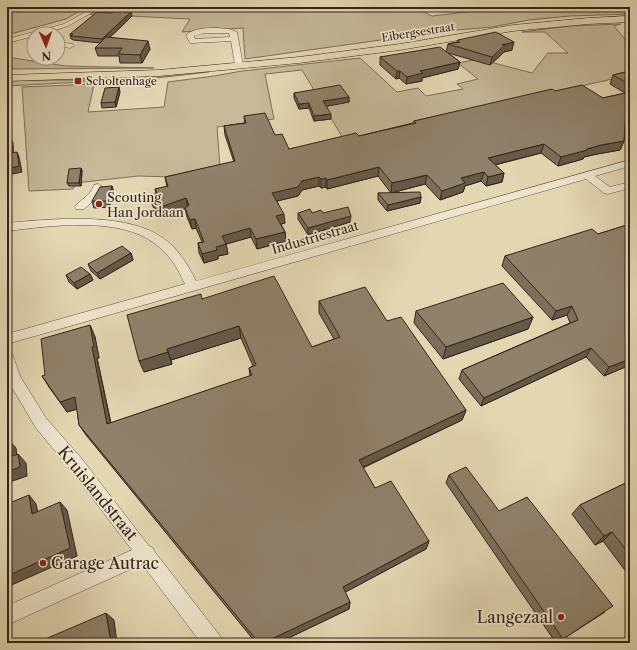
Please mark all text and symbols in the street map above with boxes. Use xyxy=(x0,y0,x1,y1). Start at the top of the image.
street label: Eibergsestraat xyxy=(380,19,456,45)
north arrow xyxy=(26,26,66,66)
text: N xyxy=(41,49,51,63)
place label: Scholtenhage xyxy=(86,74,157,88)
marker: Scholtenhage xyxy=(73,76,83,86)
place label: Scouting Han Jordaan xyxy=(107,189,184,220)
marker: Scouting Han Jordaan xyxy=(94,199,104,209)
street label: Industriestraat xyxy=(270,217,361,257)
street label: Kruislandstraat xyxy=(54,442,142,544)
place label: Garage Autrac xyxy=(51,553,159,573)
marker: Garage Autrac xyxy=(38,558,48,568)
place label: Langezaal xyxy=(477,607,553,627)
marker: Langezaal xyxy=(556,612,566,622)

